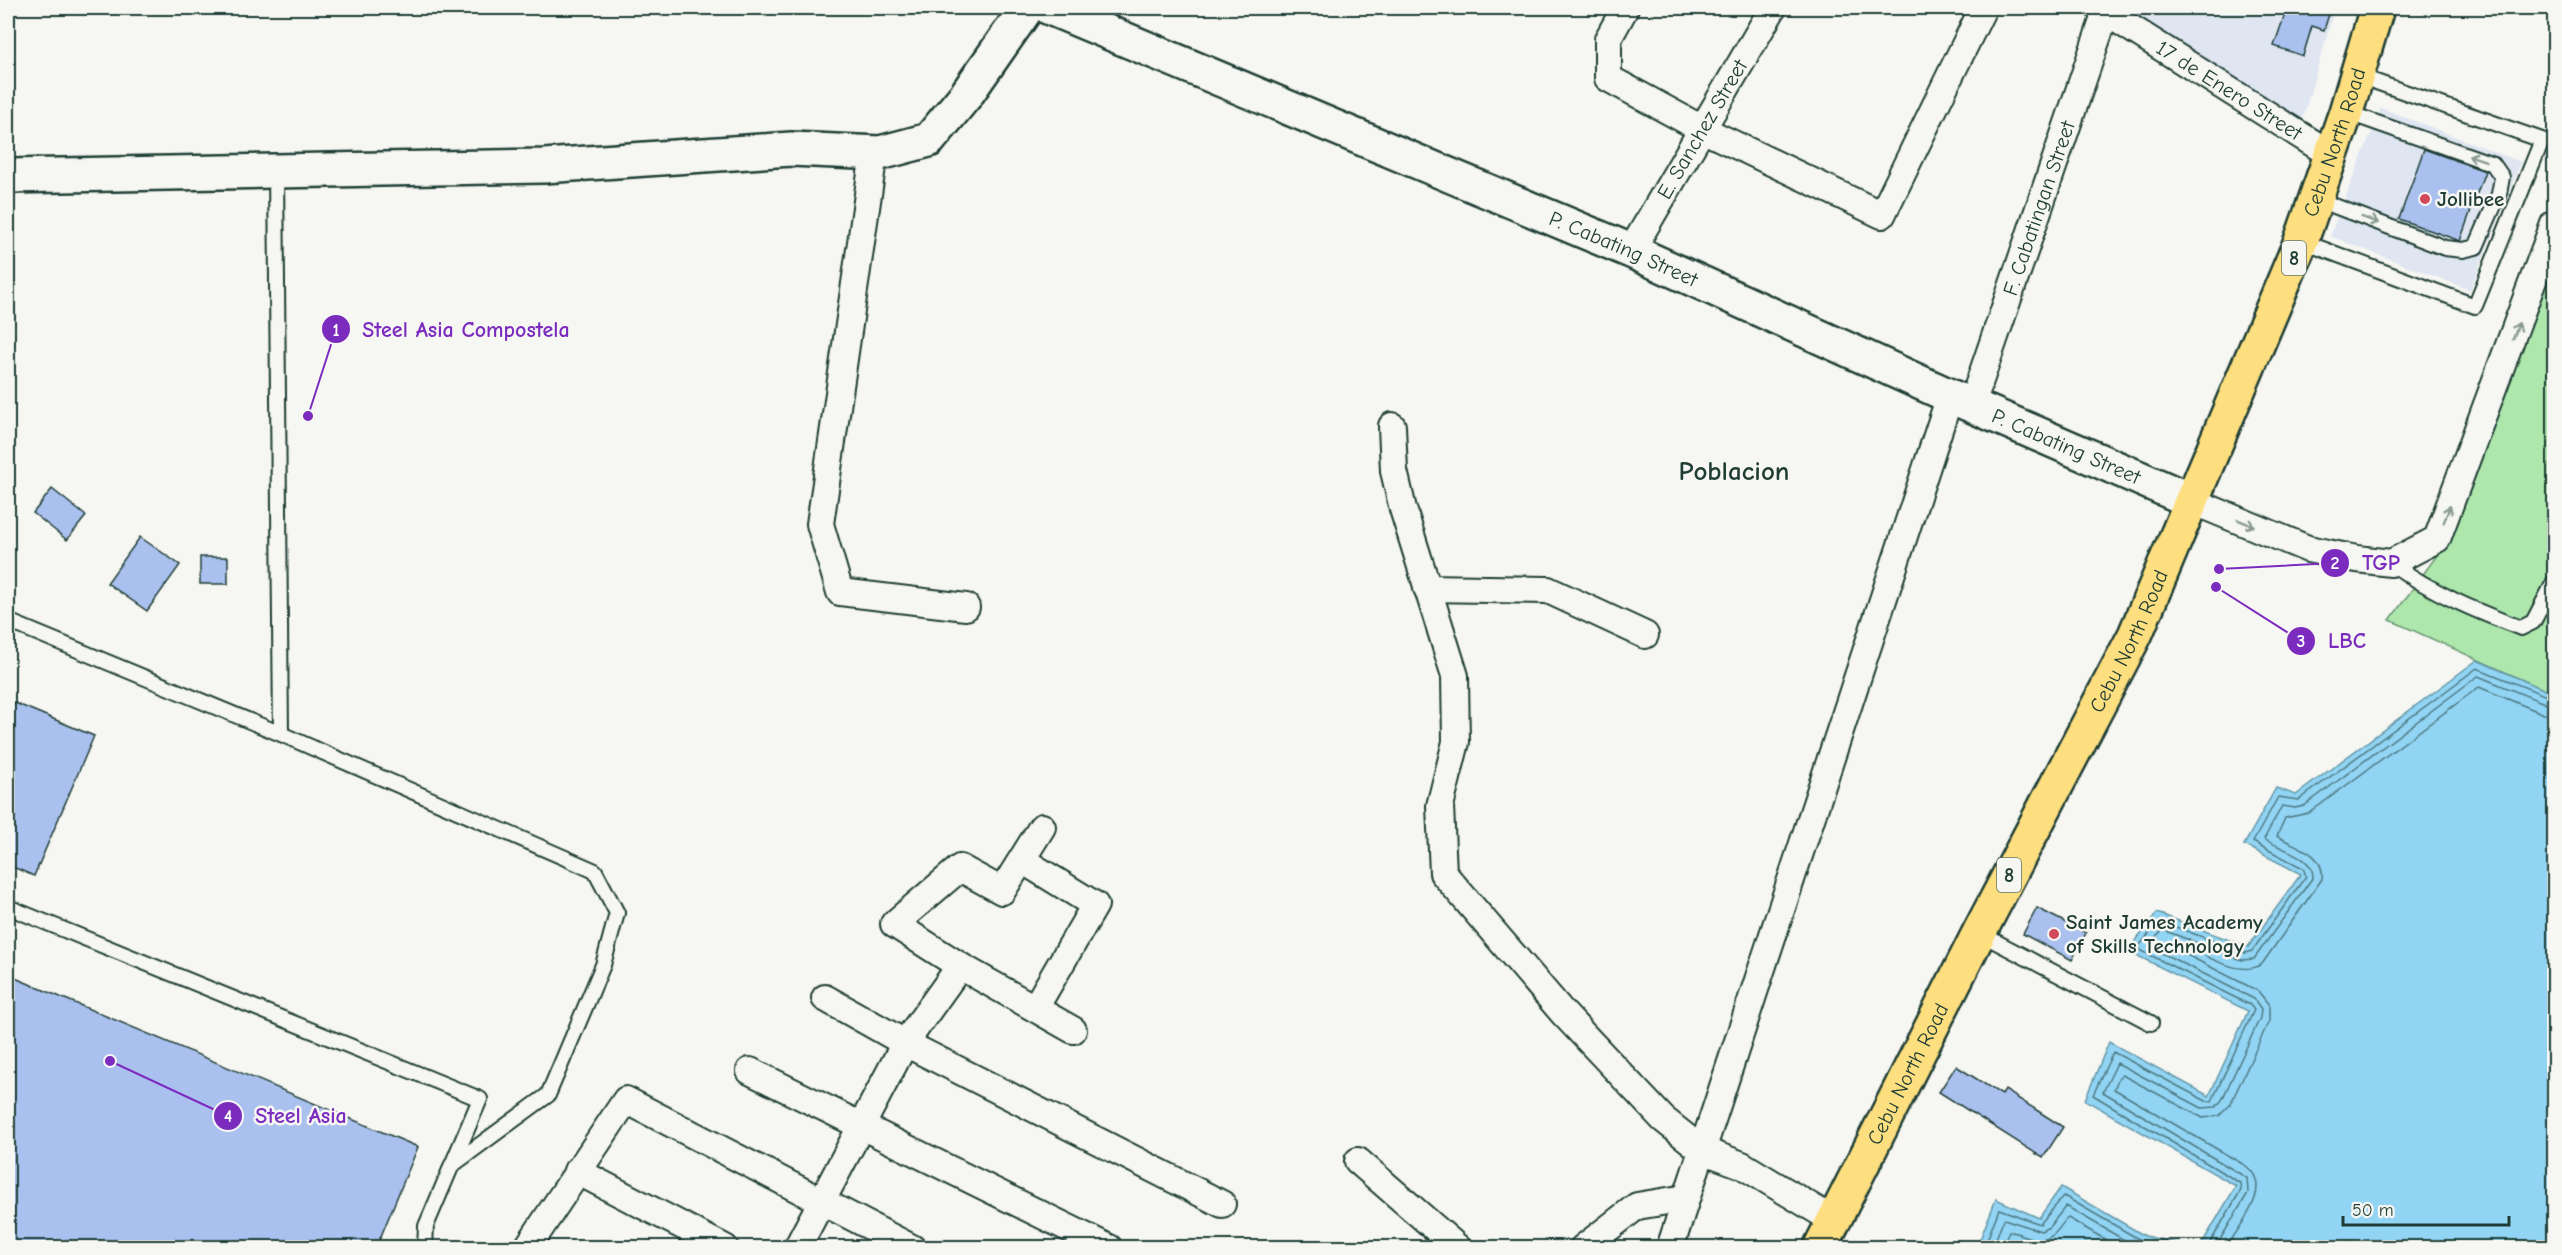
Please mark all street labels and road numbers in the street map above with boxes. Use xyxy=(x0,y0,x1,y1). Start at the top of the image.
street label: 17 de Enero Street xyxy=(2152,35,2307,146)
street label: E. Sanchez Street xyxy=(1652,54,1753,203)
street label: Cebu North Road xyxy=(2298,65,2370,220)
street label: F. Cabatingan Street xyxy=(1998,117,2080,299)
street label: P. Cabating Street xyxy=(1546,206,1702,292)
road number: 8 xyxy=(2282,241,2306,275)
street label: P. Cabating Street xyxy=(1988,404,2145,490)
street label: Cebu North Road xyxy=(2085,566,2173,717)
road number: 8 xyxy=(1997,858,2021,892)
street label: Cebu North Road xyxy=(1862,999,1954,1149)

